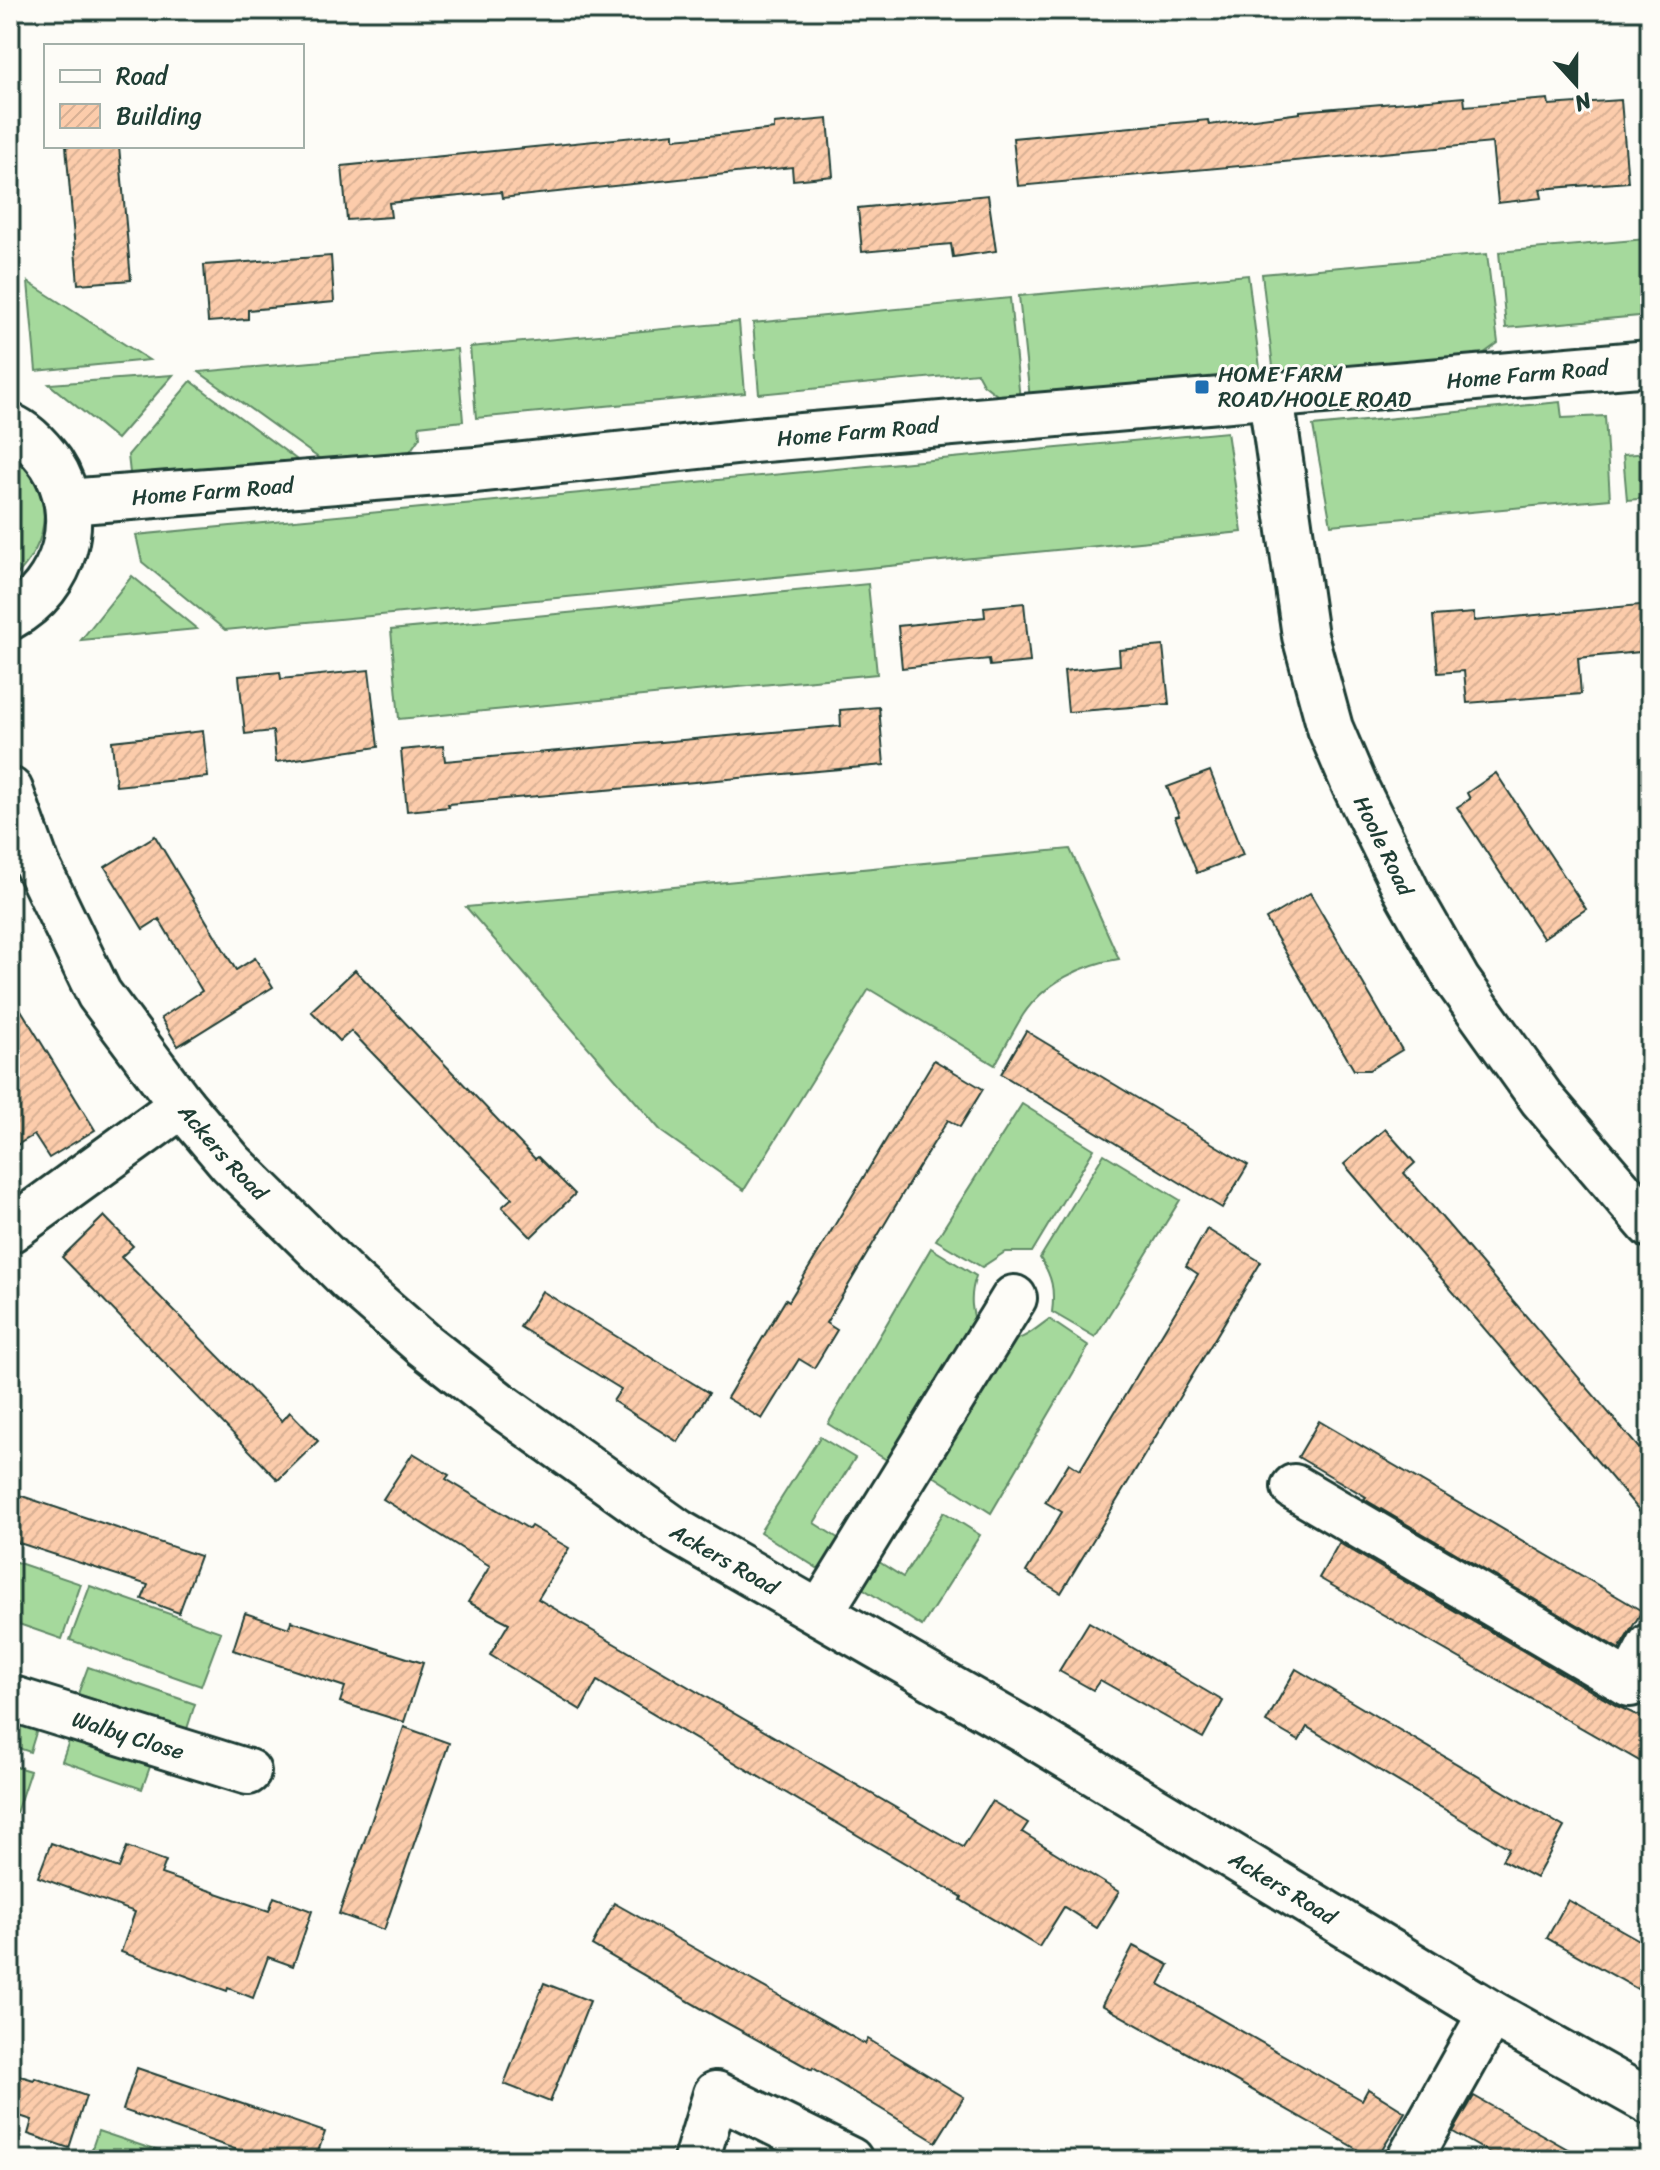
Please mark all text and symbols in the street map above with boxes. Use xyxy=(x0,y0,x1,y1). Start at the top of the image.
legend xyxy=(44,44,304,148)
north arrow xyxy=(1536,44,1616,124)
text: Road xyxy=(116,55,170,97)
text: N xyxy=(1568,81,1598,123)
text: Building xyxy=(116,95,202,137)
street label: Home Farm Road xyxy=(1445,348,1611,400)
place label: HOME FARM ROAD/HOOLE ROAD xyxy=(1218,355,1412,419)
marker: HOME FARM ROAD/HOOLE ROAD xyxy=(1193,378,1211,396)
street label: Home Farm Road xyxy=(775,405,942,458)
street label: Home Farm Road xyxy=(130,465,296,517)
street label: Hoole Road xyxy=(1342,789,1426,904)
street label: Ackers Road xyxy=(168,1094,279,1211)
street label: Ackers Road xyxy=(662,1512,788,1607)
street label: Walby Close xyxy=(67,1699,189,1771)
street label: Ackers Road xyxy=(1220,1839,1346,1936)

